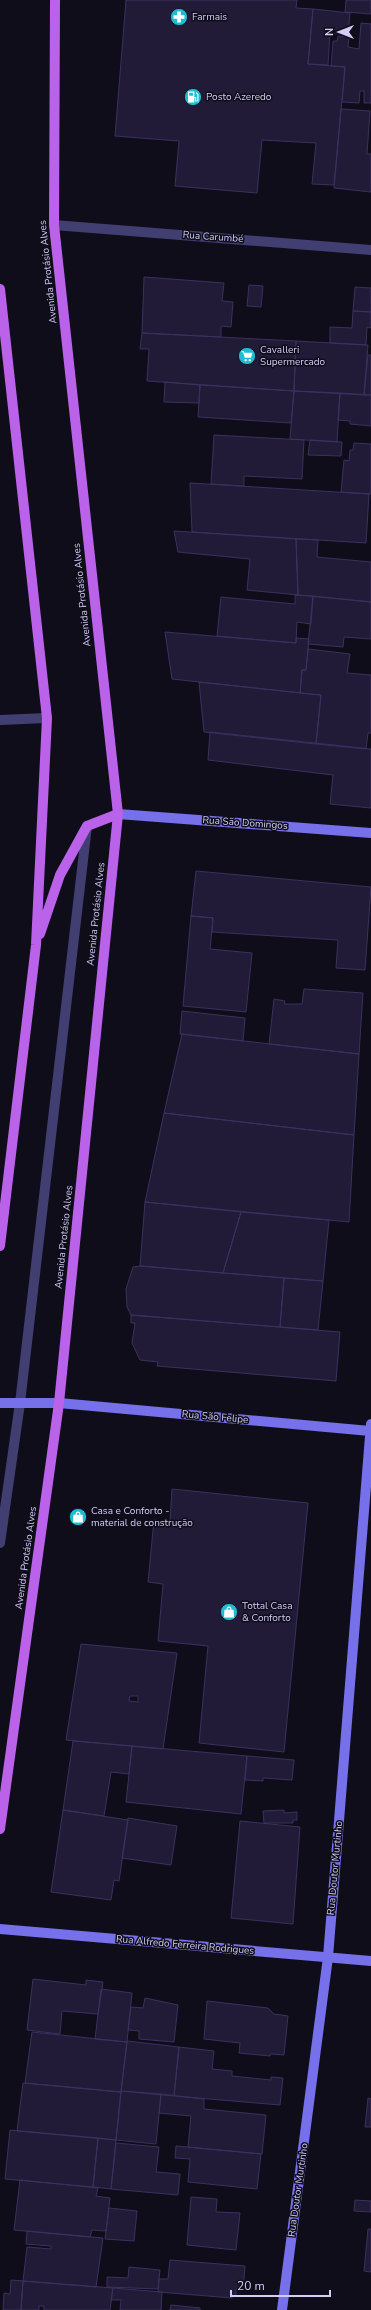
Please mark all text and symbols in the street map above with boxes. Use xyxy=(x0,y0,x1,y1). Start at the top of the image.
pharmacy icon: Farmais xyxy=(169,7,189,27)
place label: Farmais xyxy=(192,10,227,24)
north arrow xyxy=(319,12,359,52)
text: N xyxy=(322,28,337,36)
fuel station icon: Posto Azeredo xyxy=(183,87,203,107)
place label: Posto Azeredo xyxy=(206,90,272,104)
street label: Avenida Protásio Alves xyxy=(36,219,60,324)
street label: Rua Carumbé xyxy=(182,228,244,246)
place label: Cavalleri Supermercado xyxy=(260,343,326,369)
supermarket icon: Cavalleri Supermercado xyxy=(237,346,257,366)
street label: Avenida Protásio Alves xyxy=(70,542,94,647)
street label: Rua São Domingos xyxy=(202,813,288,833)
street label: Avenida Protásio Alves xyxy=(84,861,108,966)
street label: Avenida Protásio Alves xyxy=(52,1184,76,1289)
street label: Rua São Felipe xyxy=(181,1407,249,1427)
place label: Casa e Conforto - material de construção xyxy=(91,1504,193,1530)
street label: Avenida Protásio Alves xyxy=(12,1505,40,1610)
shop icon: Casa e Conforto - material de construção xyxy=(68,1507,88,1527)
place label: Tottal Casa & Conforto xyxy=(242,1599,292,1625)
shop icon: Tottal Casa & Conforto xyxy=(219,1602,239,1622)
street label: Rua Doutor Murtinho xyxy=(324,1820,346,1916)
street label: Rua Alfredo Ferreira Rodrigues xyxy=(115,1932,255,1958)
street label: Rua Doutor Murtinho xyxy=(284,2142,312,2238)
scale bar xyxy=(231,2272,330,2298)
text: 20 m xyxy=(237,2278,265,2294)

